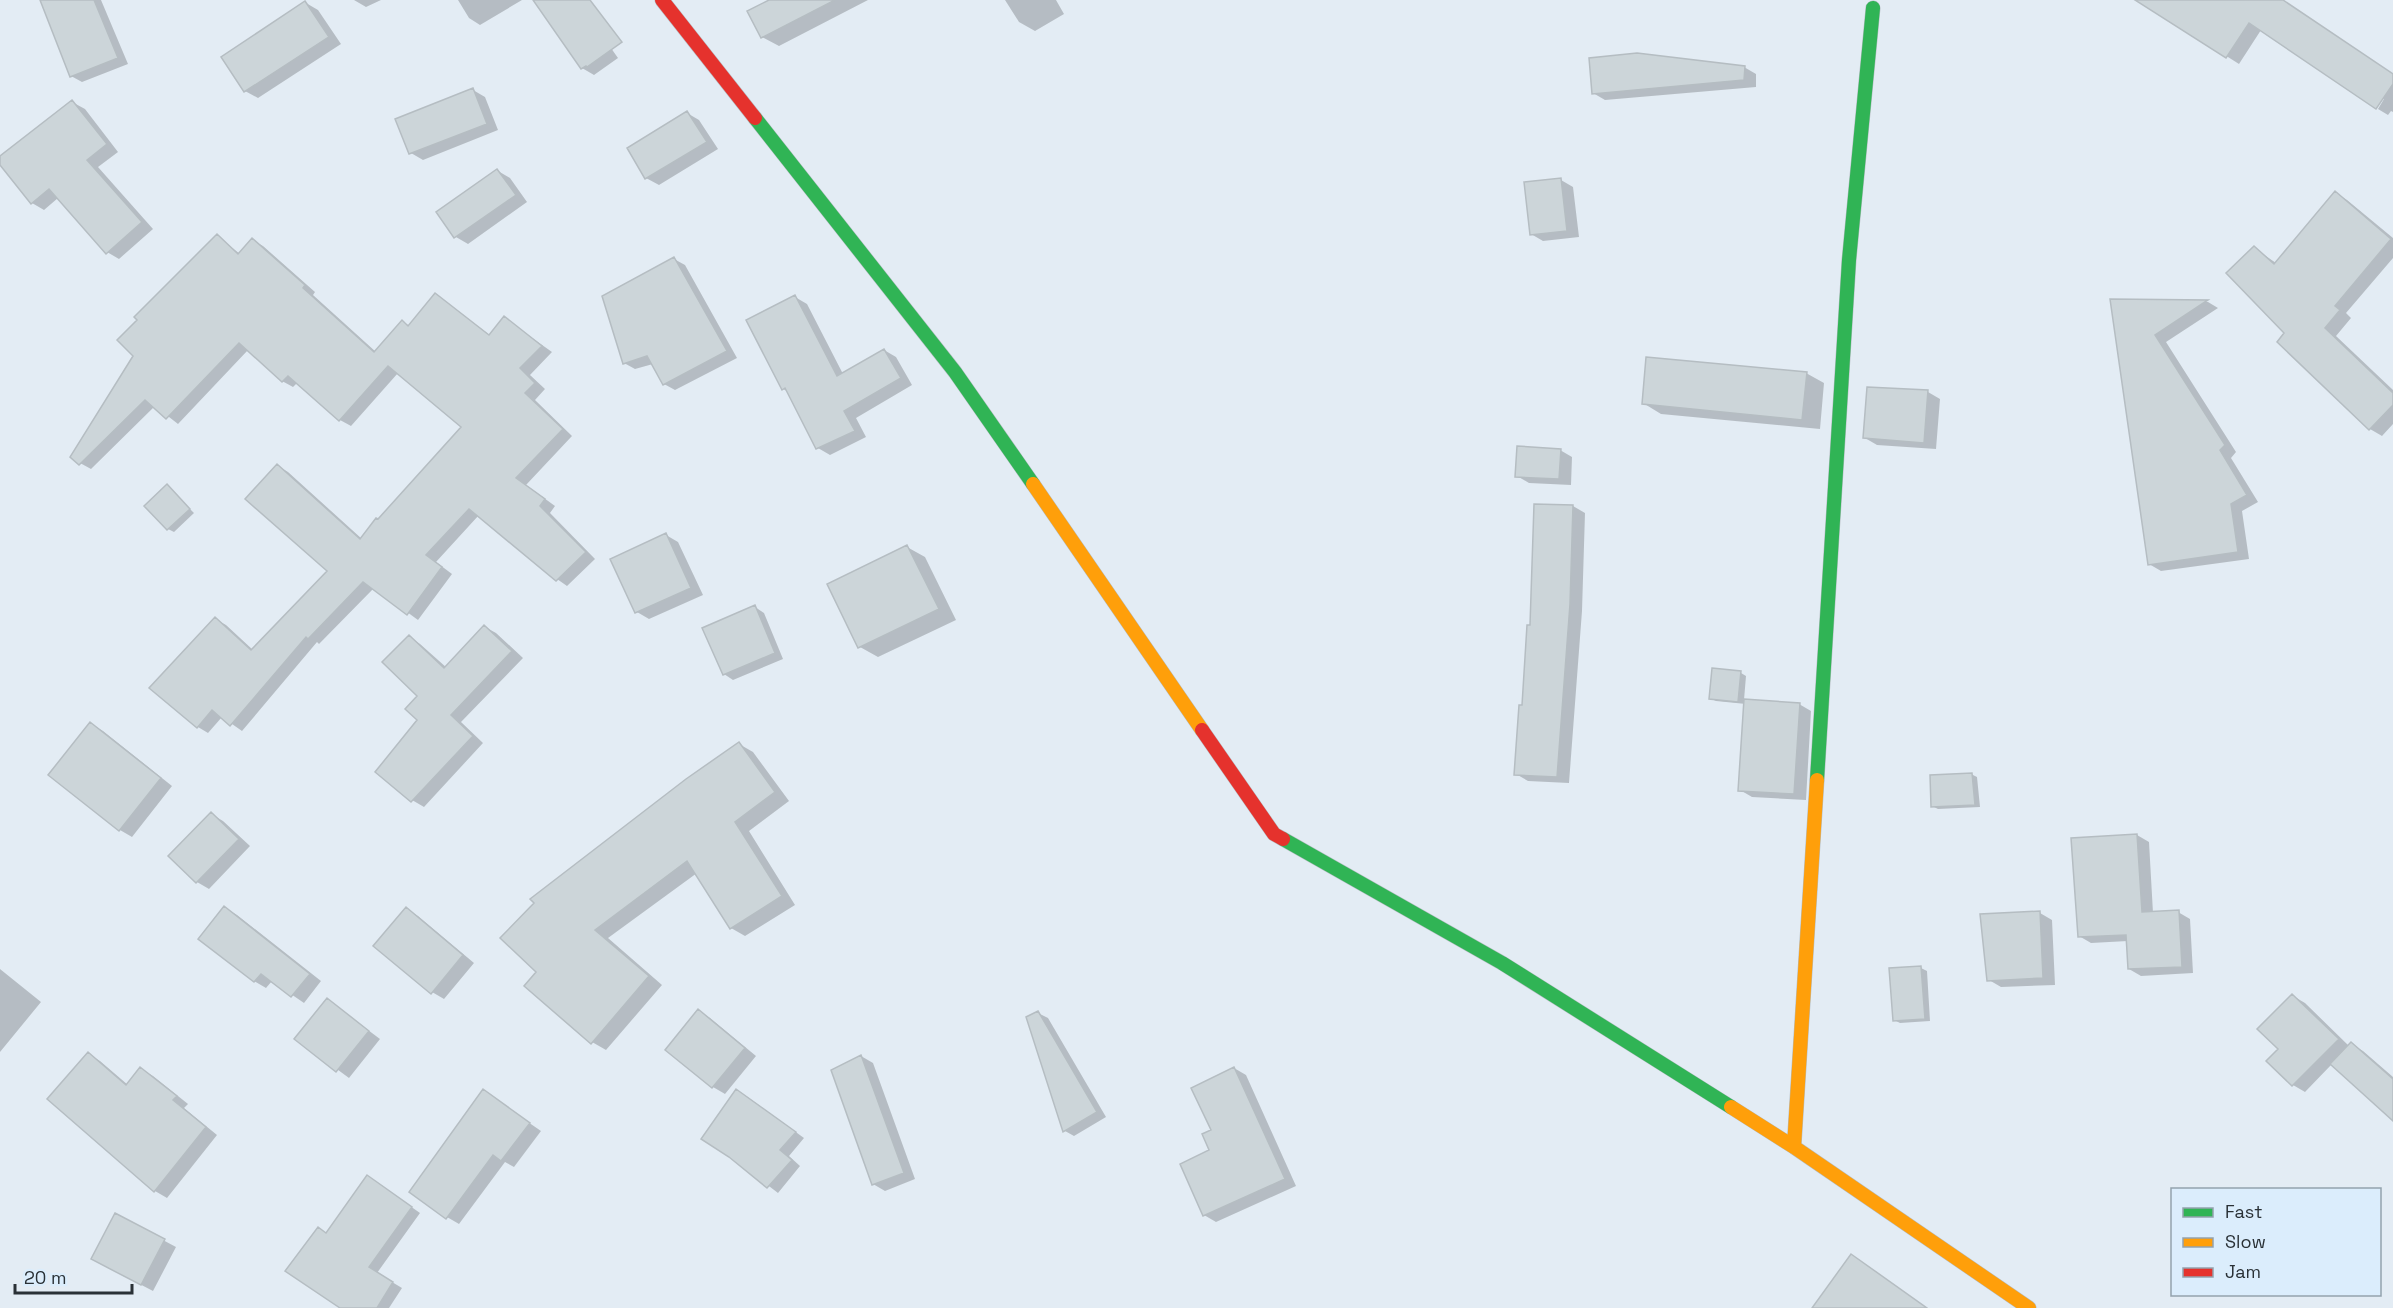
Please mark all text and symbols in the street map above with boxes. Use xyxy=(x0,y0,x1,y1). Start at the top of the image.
legend xyxy=(2171,1188,2381,1296)
text: Fast xyxy=(2225,1200,2262,1223)
text: Slow xyxy=(2225,1230,2266,1253)
scale bar xyxy=(15,1257,132,1295)
text: Jam xyxy=(2225,1260,2261,1283)
text: 20 m xyxy=(24,1266,67,1289)

